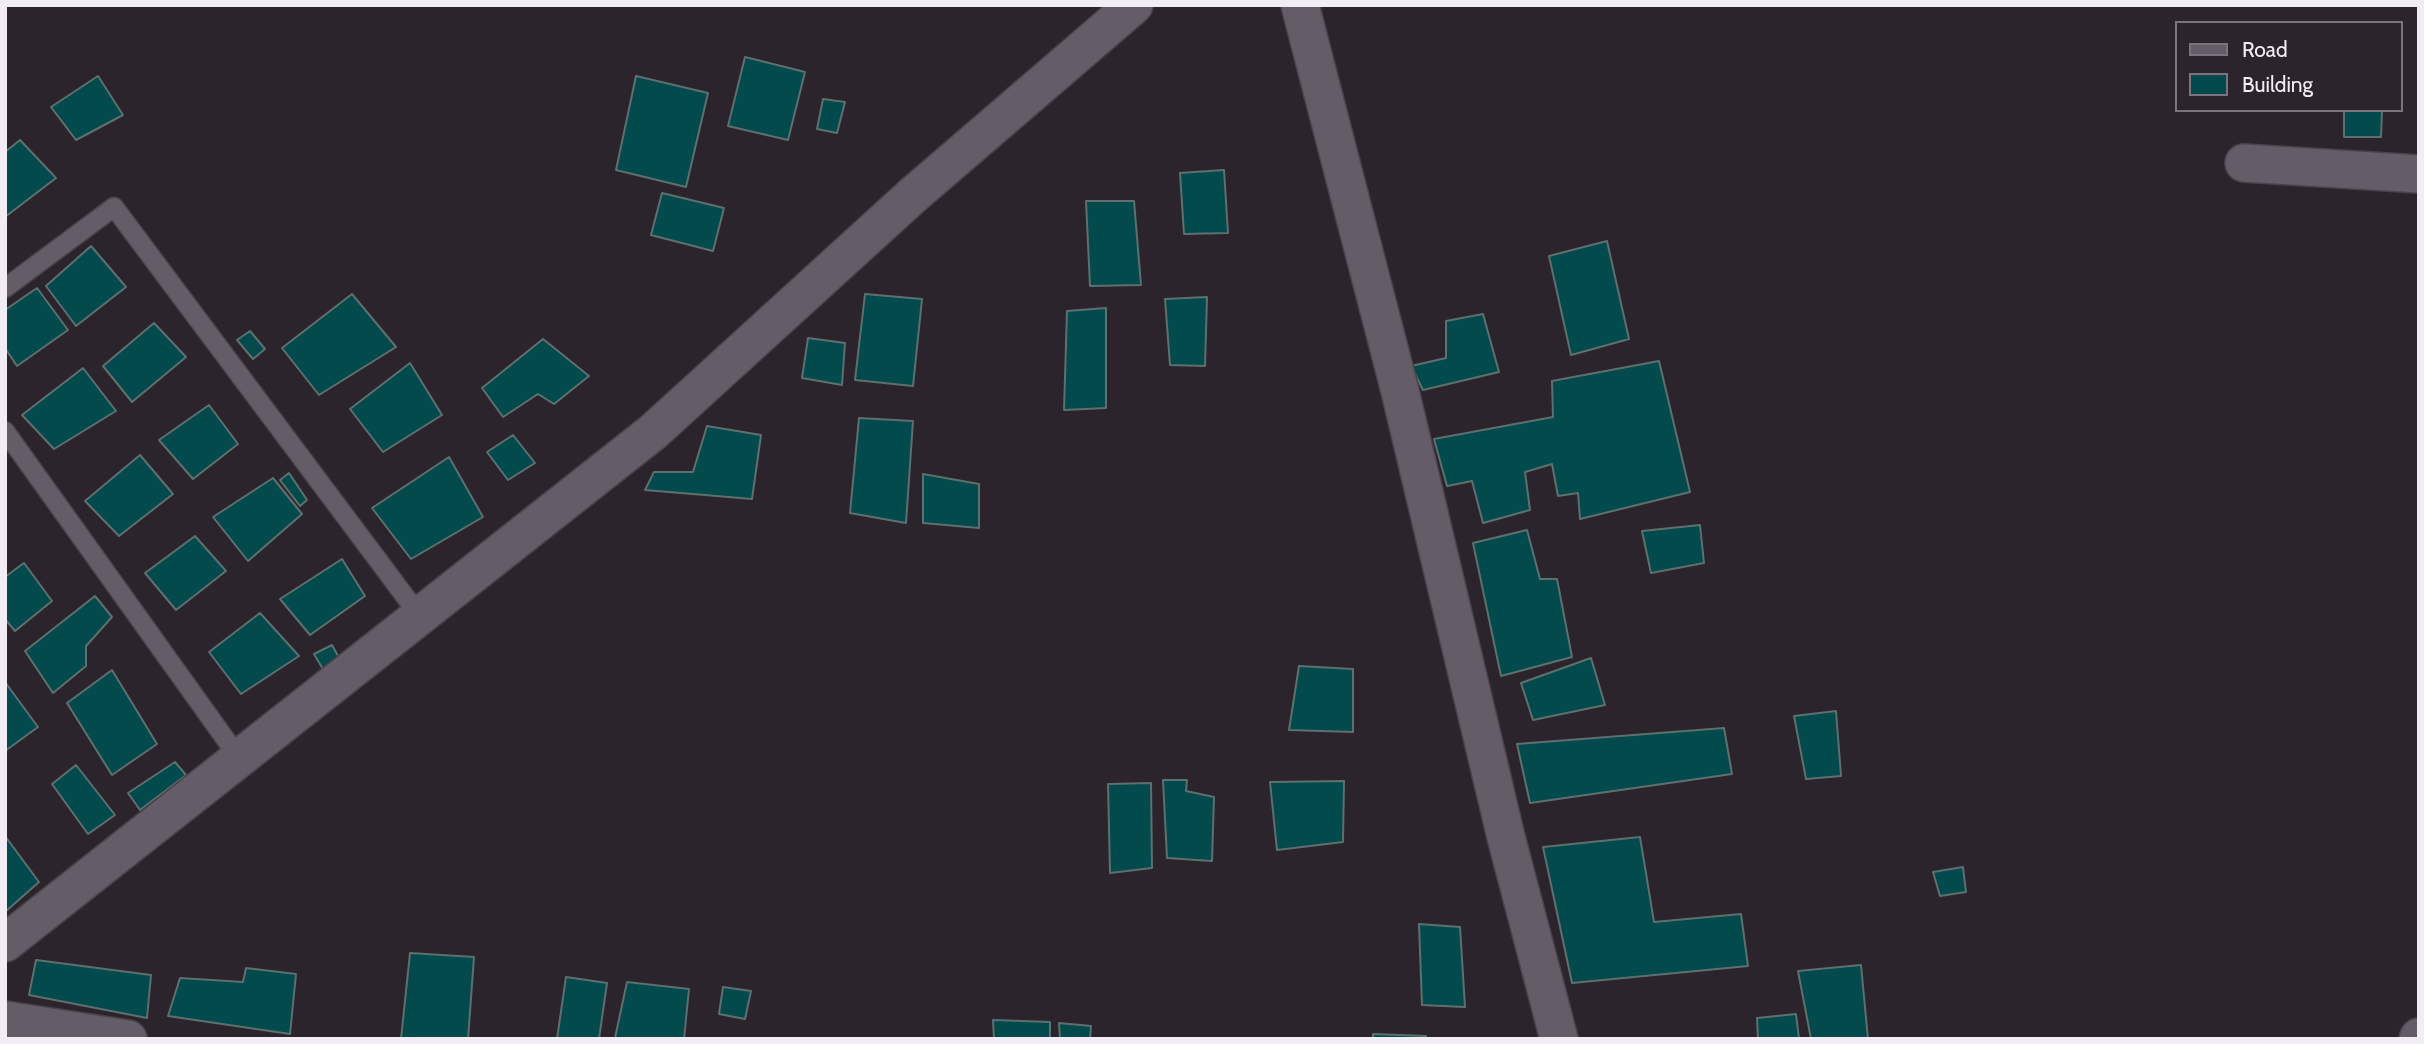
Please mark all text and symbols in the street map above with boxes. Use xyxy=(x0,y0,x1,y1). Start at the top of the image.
legend xyxy=(2176,21,2403,112)
text: Road xyxy=(2242,37,2288,62)
text: Building xyxy=(2242,72,2313,97)

